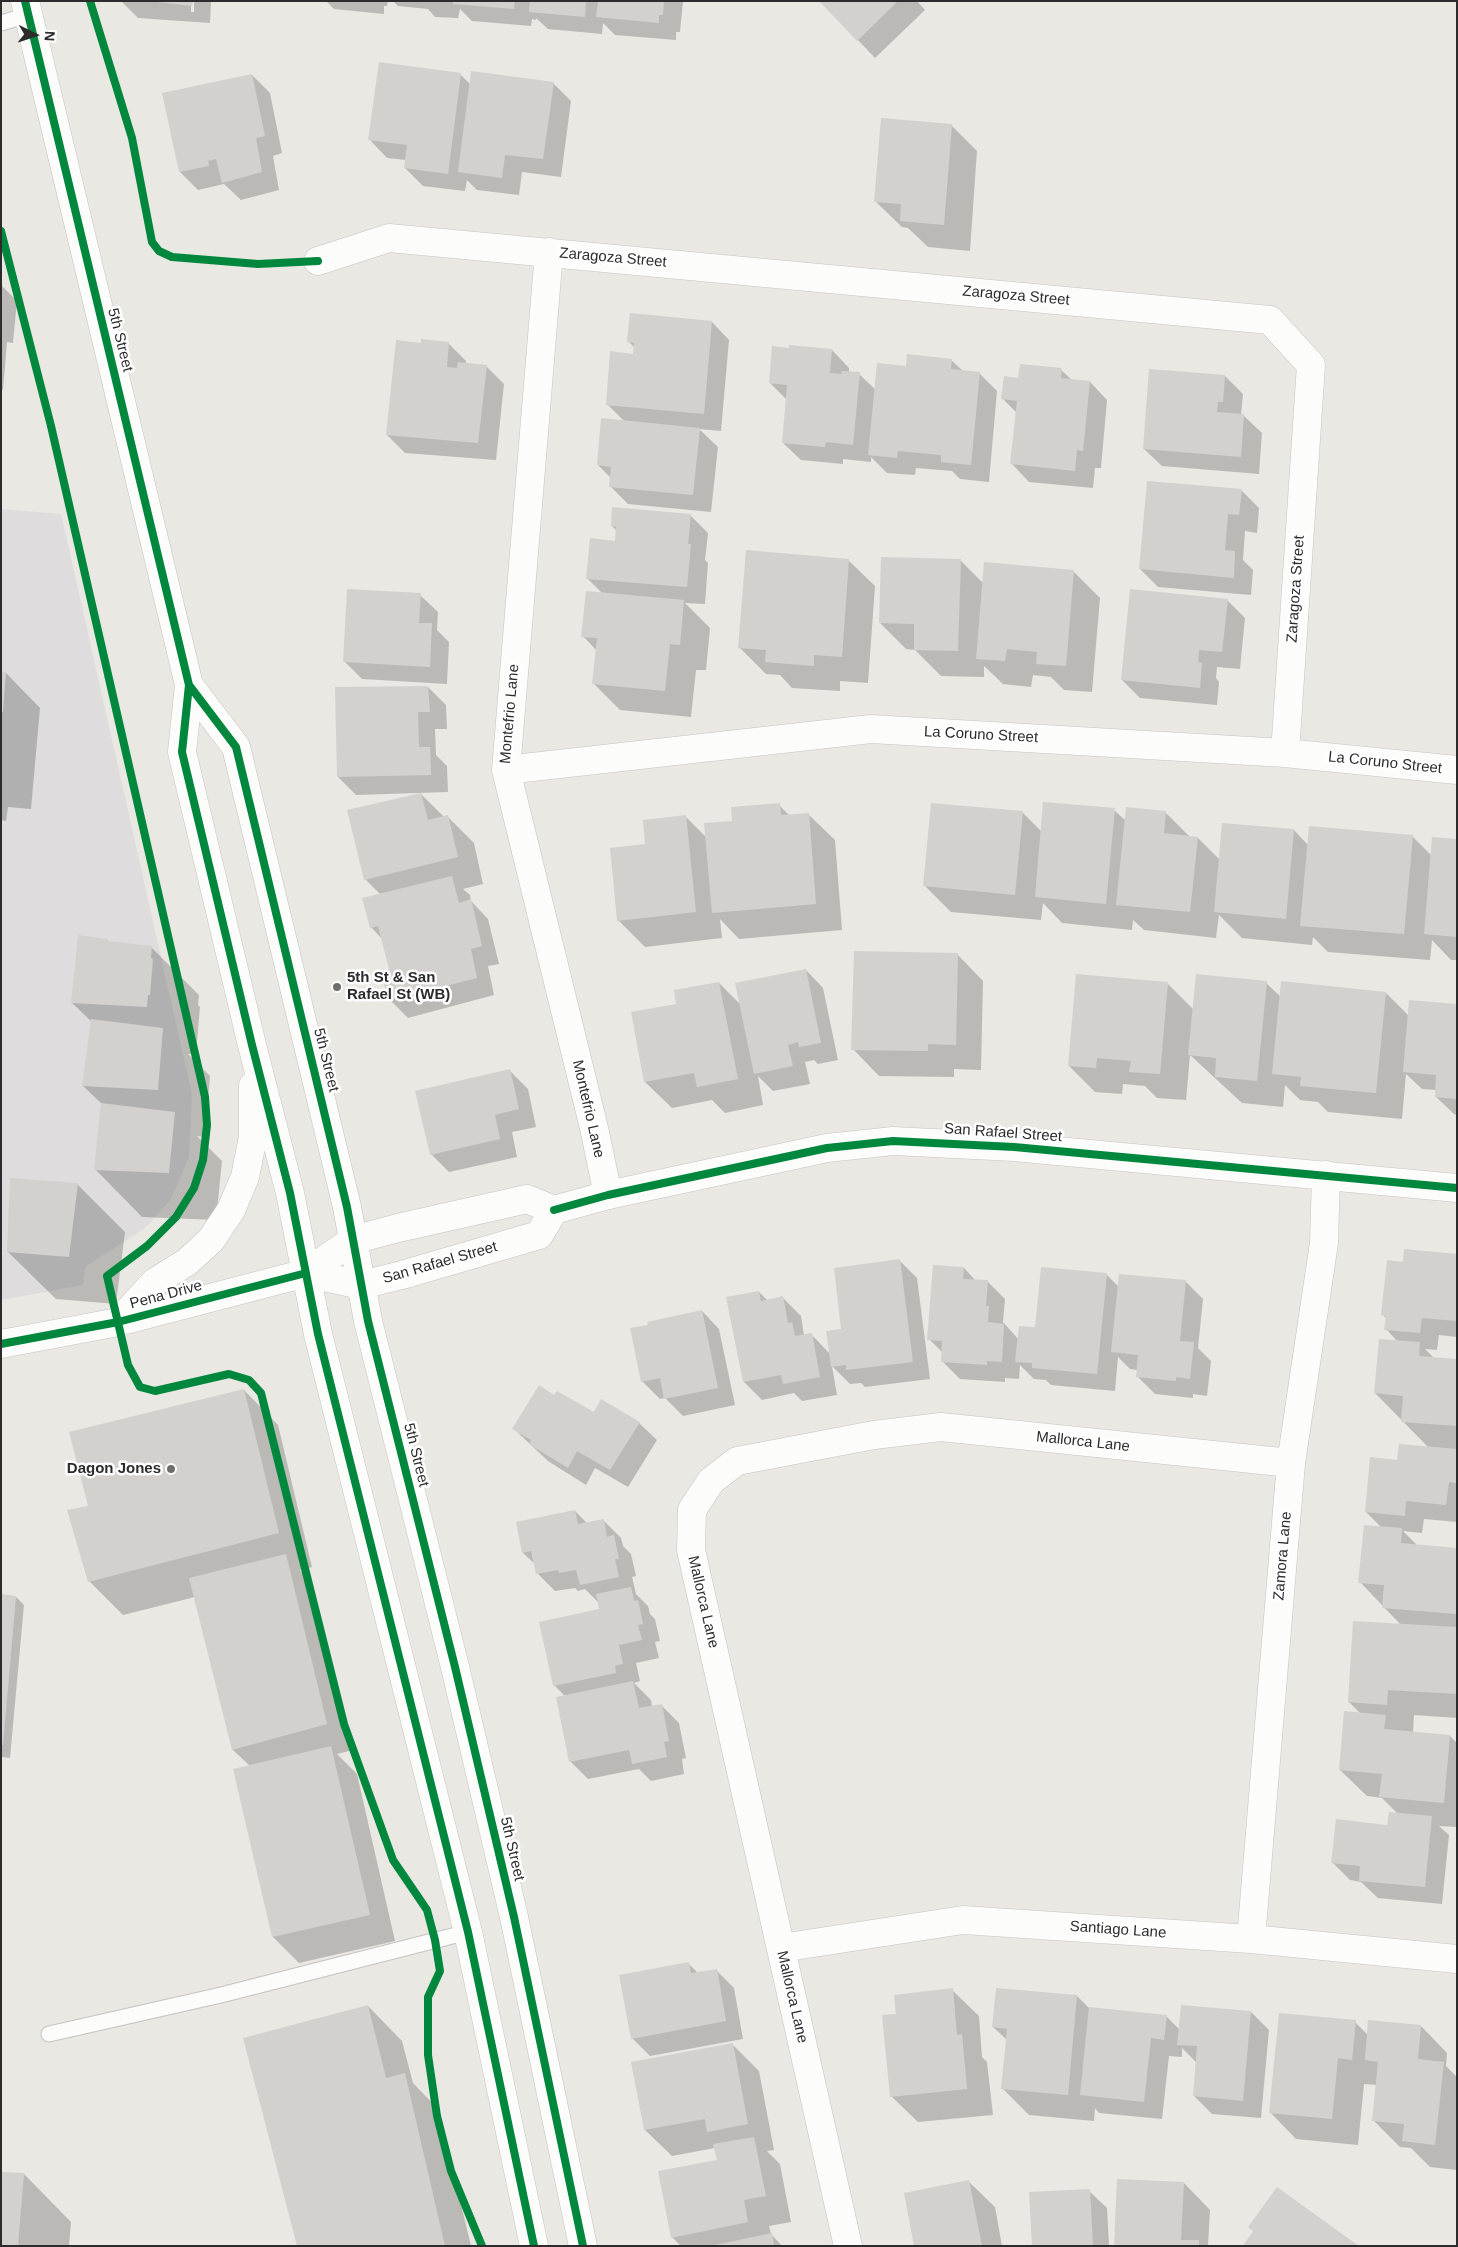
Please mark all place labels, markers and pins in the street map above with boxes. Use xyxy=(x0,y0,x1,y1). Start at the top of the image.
place label: 5th St & San Rafael St (WB) xyxy=(347,969,450,1004)
marker: 5th St & San Rafael St (WB) xyxy=(331,981,343,993)
place label: Dagon Jones xyxy=(67,1460,161,1478)
marker: Dagon Jones xyxy=(165,1463,177,1475)

